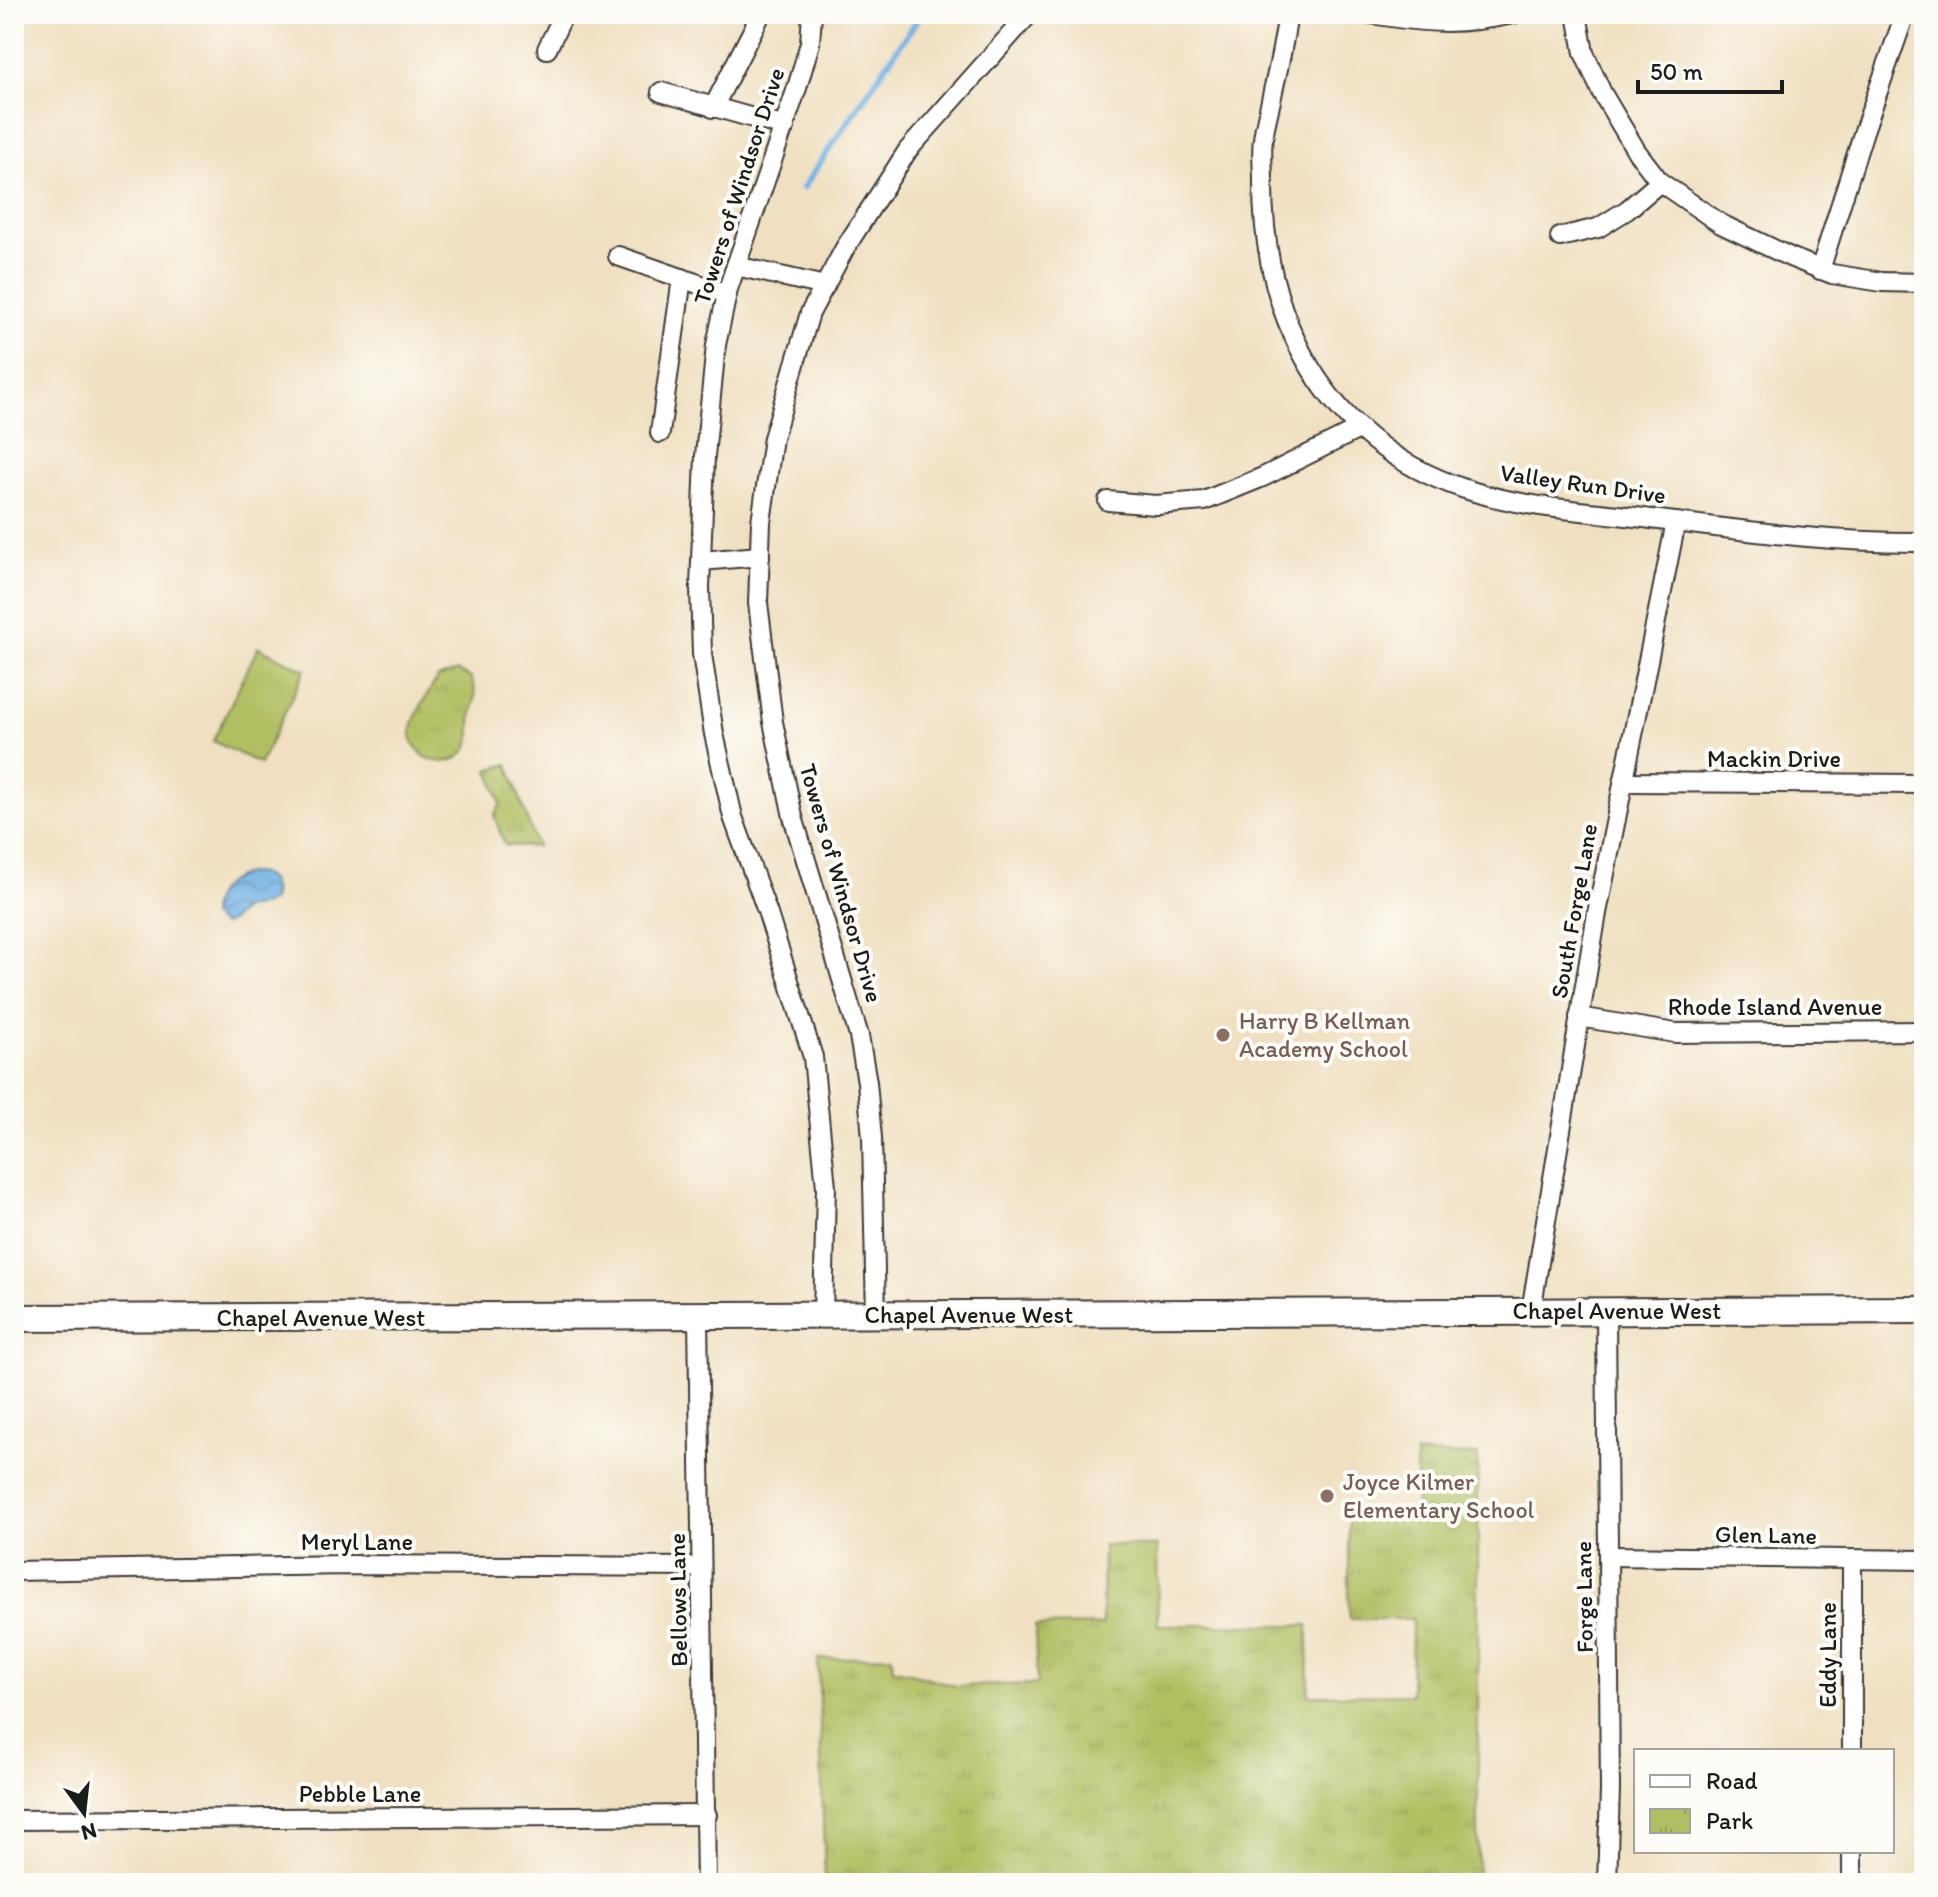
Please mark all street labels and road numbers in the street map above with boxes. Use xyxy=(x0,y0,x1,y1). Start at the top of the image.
street label: Towers of Windsor Drive xyxy=(687,64,790,308)
street label: Valley Run Drive xyxy=(1498,458,1668,509)
street label: Mackin Drive xyxy=(1707,744,1841,773)
street label: Towers of Windsor Drive xyxy=(794,760,889,1006)
street label: South Forge Lane xyxy=(1544,821,1603,1001)
street label: Rhode Island Avenue xyxy=(1668,992,1882,1021)
street label: Chapel Avenue West xyxy=(1513,1296,1721,1325)
street label: Chapel Avenue West xyxy=(865,1300,1073,1329)
street label: Chapel Avenue West xyxy=(217,1303,425,1332)
street label: Glen Lane xyxy=(1715,1519,1817,1550)
street label: Meryl Lane xyxy=(301,1527,413,1556)
street label: Bellows Lane xyxy=(662,1533,693,1667)
street label: Forge Lane xyxy=(1568,1541,1599,1653)
street label: Eddy Lane xyxy=(1813,1602,1842,1708)
street label: Pebble Lane xyxy=(299,1779,421,1808)

